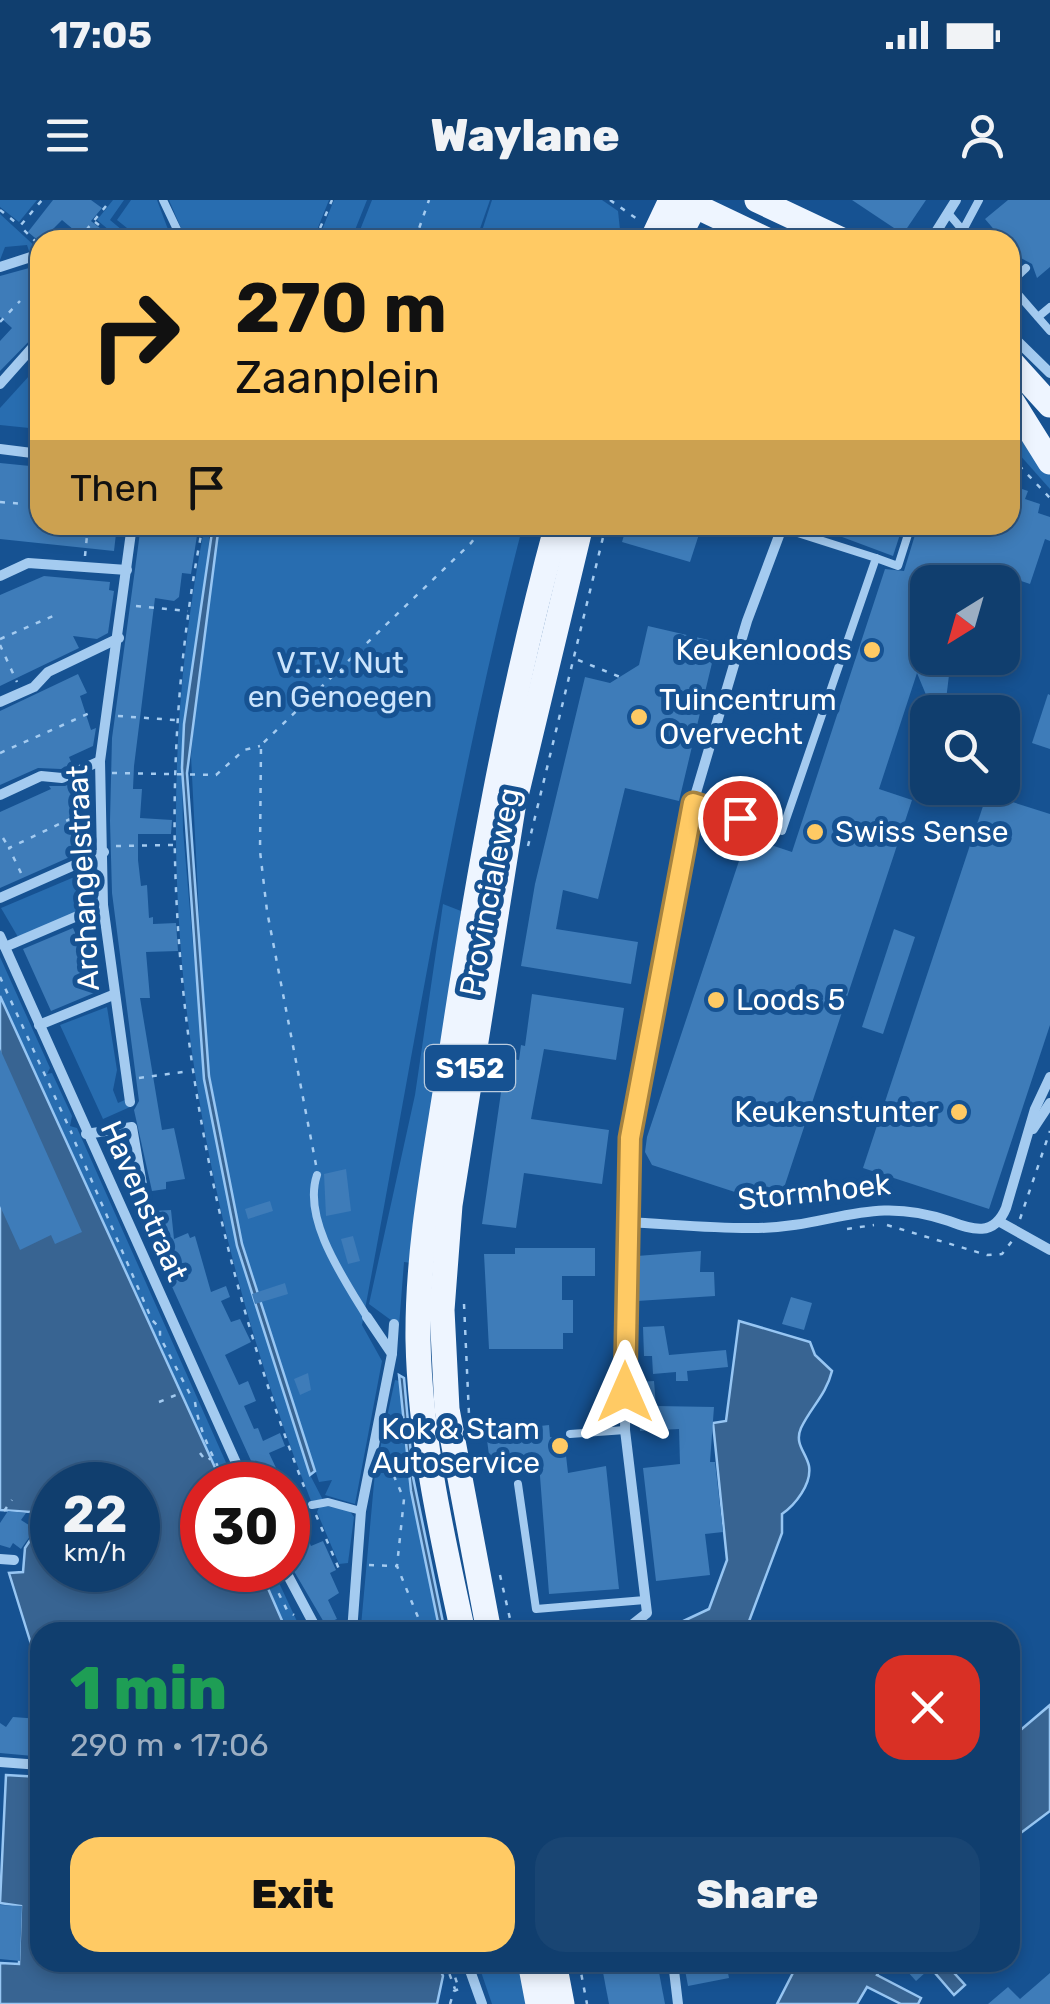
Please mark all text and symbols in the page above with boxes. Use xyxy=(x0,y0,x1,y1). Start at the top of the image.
text: 17:05 xyxy=(50,12,152,58)
icon: menu xyxy=(40,108,95,163)
icon: person xyxy=(955,108,1010,163)
text: Waylane xyxy=(430,109,620,162)
text: 270 m xyxy=(235,267,447,350)
icon: right xyxy=(70,270,200,400)
text: Zaanplein xyxy=(235,351,440,404)
icon: arrive xyxy=(179,460,234,515)
text: Then xyxy=(70,465,159,511)
north arrow xyxy=(910,565,1020,675)
map controls xyxy=(910,565,1020,805)
place label: Keukenloods xyxy=(675,632,852,668)
marker: Keukenloods xyxy=(861,639,883,661)
park label: V.T.V. Nut en Genoegen xyxy=(248,645,432,715)
place label: Tuincentrum Overvecht xyxy=(659,682,837,752)
button: search xyxy=(910,695,1020,805)
marker: Tuincentrum Overvecht xyxy=(628,706,650,728)
street label: Archangelstraat xyxy=(59,764,107,992)
pin xyxy=(698,776,783,861)
street label: Provincialeweg xyxy=(452,785,528,999)
icon: arrive xyxy=(713,791,768,846)
place label: Swiss Sense xyxy=(835,814,1009,850)
marker: Swiss Sense xyxy=(804,821,826,843)
place label: Loods 5 xyxy=(736,982,845,1018)
marker: Loods 5 xyxy=(705,989,727,1011)
road number: S152 xyxy=(425,1045,515,1091)
place label: Keukenstunter xyxy=(734,1094,940,1130)
marker: Keukenstunter xyxy=(948,1101,970,1123)
street label: Havenstraat xyxy=(93,1115,195,1287)
street label: Stormhoek xyxy=(736,1166,893,1218)
position arrow xyxy=(573,1340,677,1444)
place label: Kok & Stam Autoservice xyxy=(372,1411,540,1481)
marker: Kok & Stam Autoservice xyxy=(549,1435,571,1457)
speed limit sign: 30 xyxy=(180,1462,310,1592)
text: 22 xyxy=(63,1485,128,1545)
text: km/h xyxy=(64,1538,126,1567)
text: 1 min xyxy=(70,1653,227,1724)
button: close xyxy=(875,1655,980,1760)
text: 290 m · 17:06 xyxy=(70,1726,269,1764)
button: Exit xyxy=(70,1837,515,1952)
button: Share xyxy=(535,1837,980,1952)

